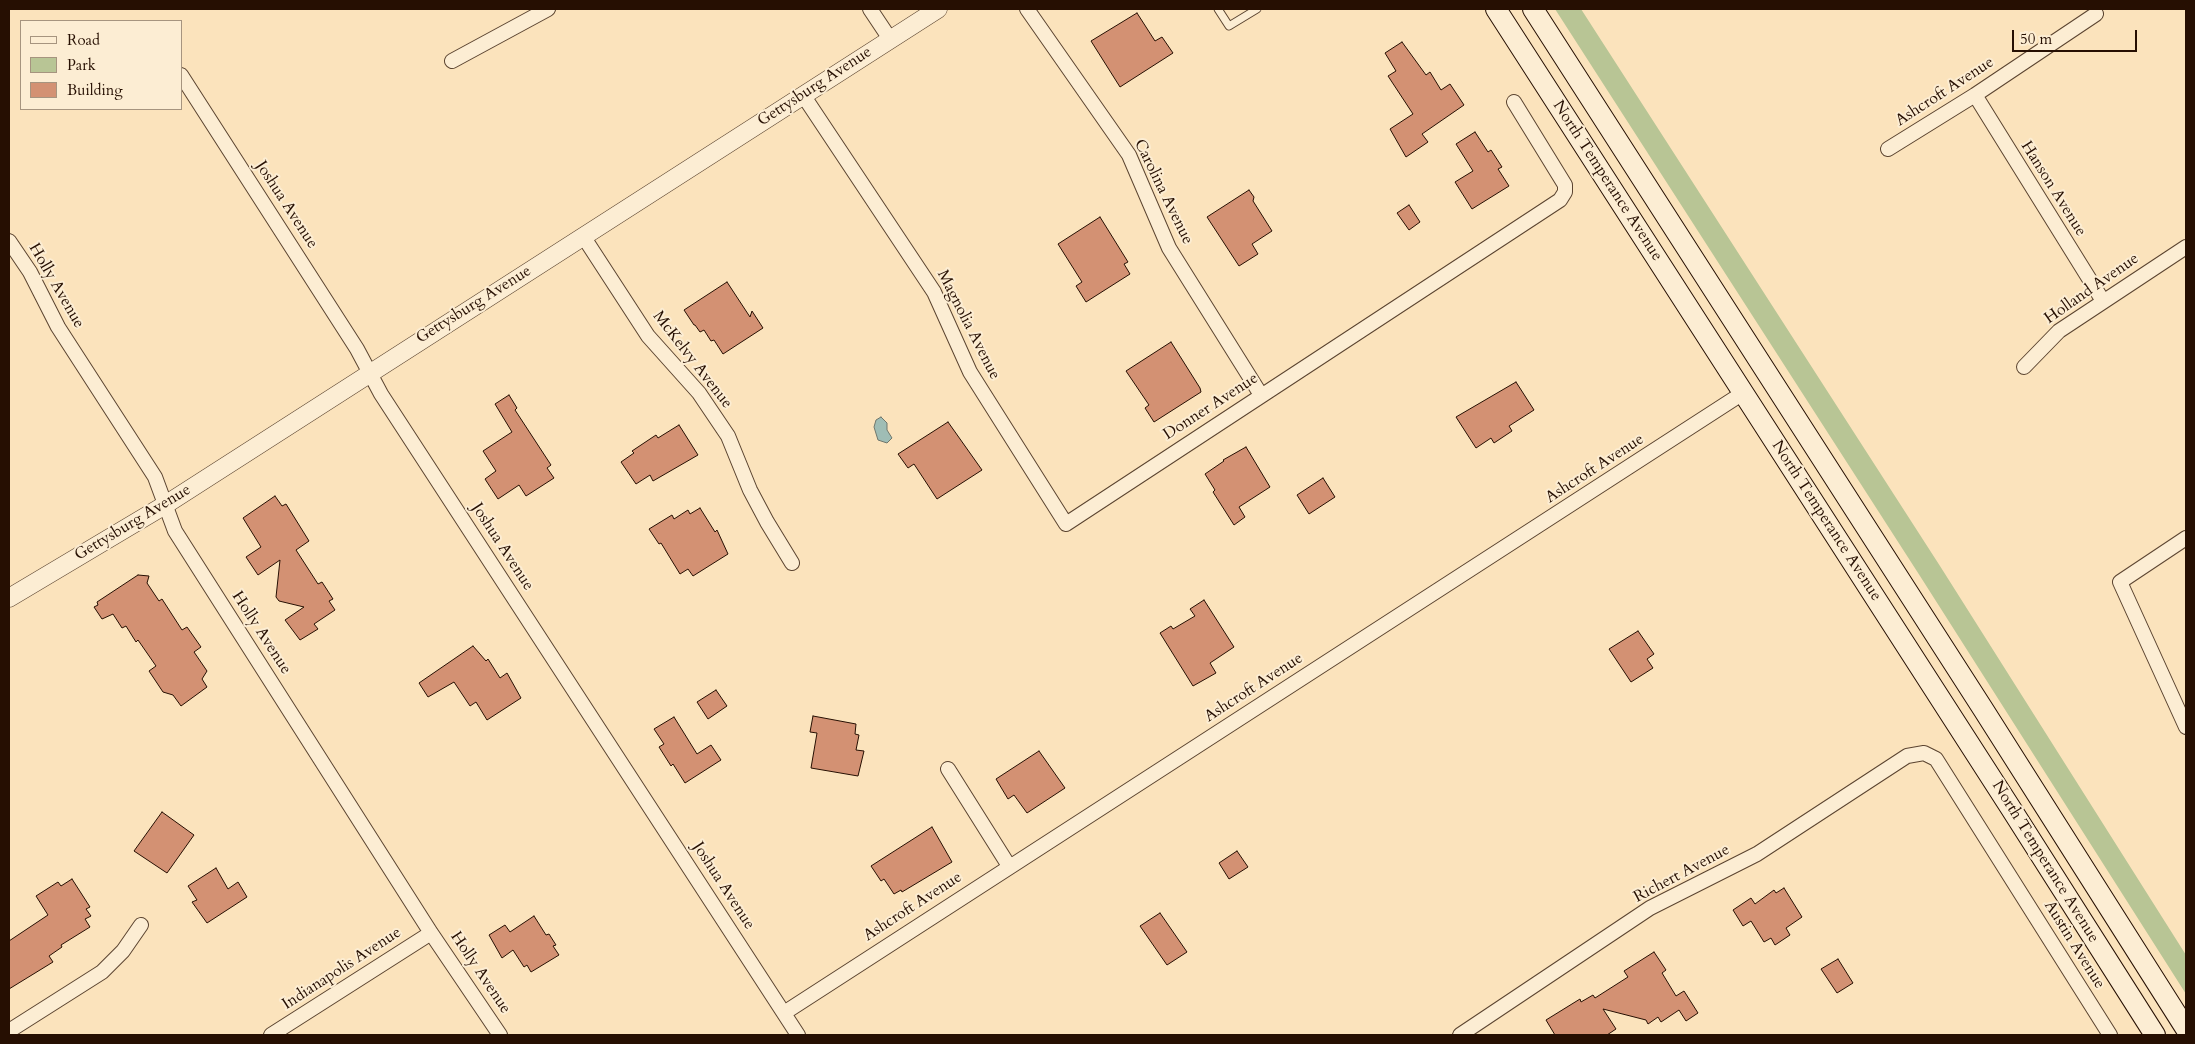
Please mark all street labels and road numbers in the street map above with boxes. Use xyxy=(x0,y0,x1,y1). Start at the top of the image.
street label: Gettysburg Avenue xyxy=(754,43,876,131)
street label: Ashcroft Avenue xyxy=(1892,53,1998,131)
street label: North Temperance Avenue xyxy=(1548,97,1666,265)
street label: Carolina Avenue xyxy=(1129,136,1197,248)
street label: Hanson Avenue xyxy=(2016,138,2090,240)
street label: Joshua Avenue xyxy=(251,158,321,252)
street label: Holly Avenue xyxy=(24,240,88,332)
street label: Holland Avenue xyxy=(2041,249,2143,329)
street label: Gettysburg Avenue xyxy=(413,262,535,348)
street label: Magnolia Avenue xyxy=(932,267,1004,383)
street label: McKelvy Avenue xyxy=(648,307,736,413)
street label: Donner Avenue xyxy=(1160,369,1262,445)
street label: Ashcroft Avenue xyxy=(1542,430,1648,508)
street label: North Temperance Avenue xyxy=(1767,437,1885,605)
street label: Gettysburg Avenue xyxy=(71,481,195,565)
street label: Joshua Avenue xyxy=(467,500,537,594)
street label: Holly Avenue xyxy=(227,588,295,678)
street label: Ashcroft Avenue xyxy=(1201,649,1307,727)
street label: North Temperance Avenue xyxy=(1987,778,2103,946)
street label: Joshua Avenue xyxy=(688,839,758,933)
street label: Richert Avenue xyxy=(1631,841,1733,907)
street label: Ashcroft Avenue xyxy=(860,868,966,946)
street label: Austin Avenue xyxy=(2039,897,2109,993)
street label: Indianapolis Avenue xyxy=(279,923,405,1015)
street label: Holly Avenue xyxy=(446,928,514,1018)

